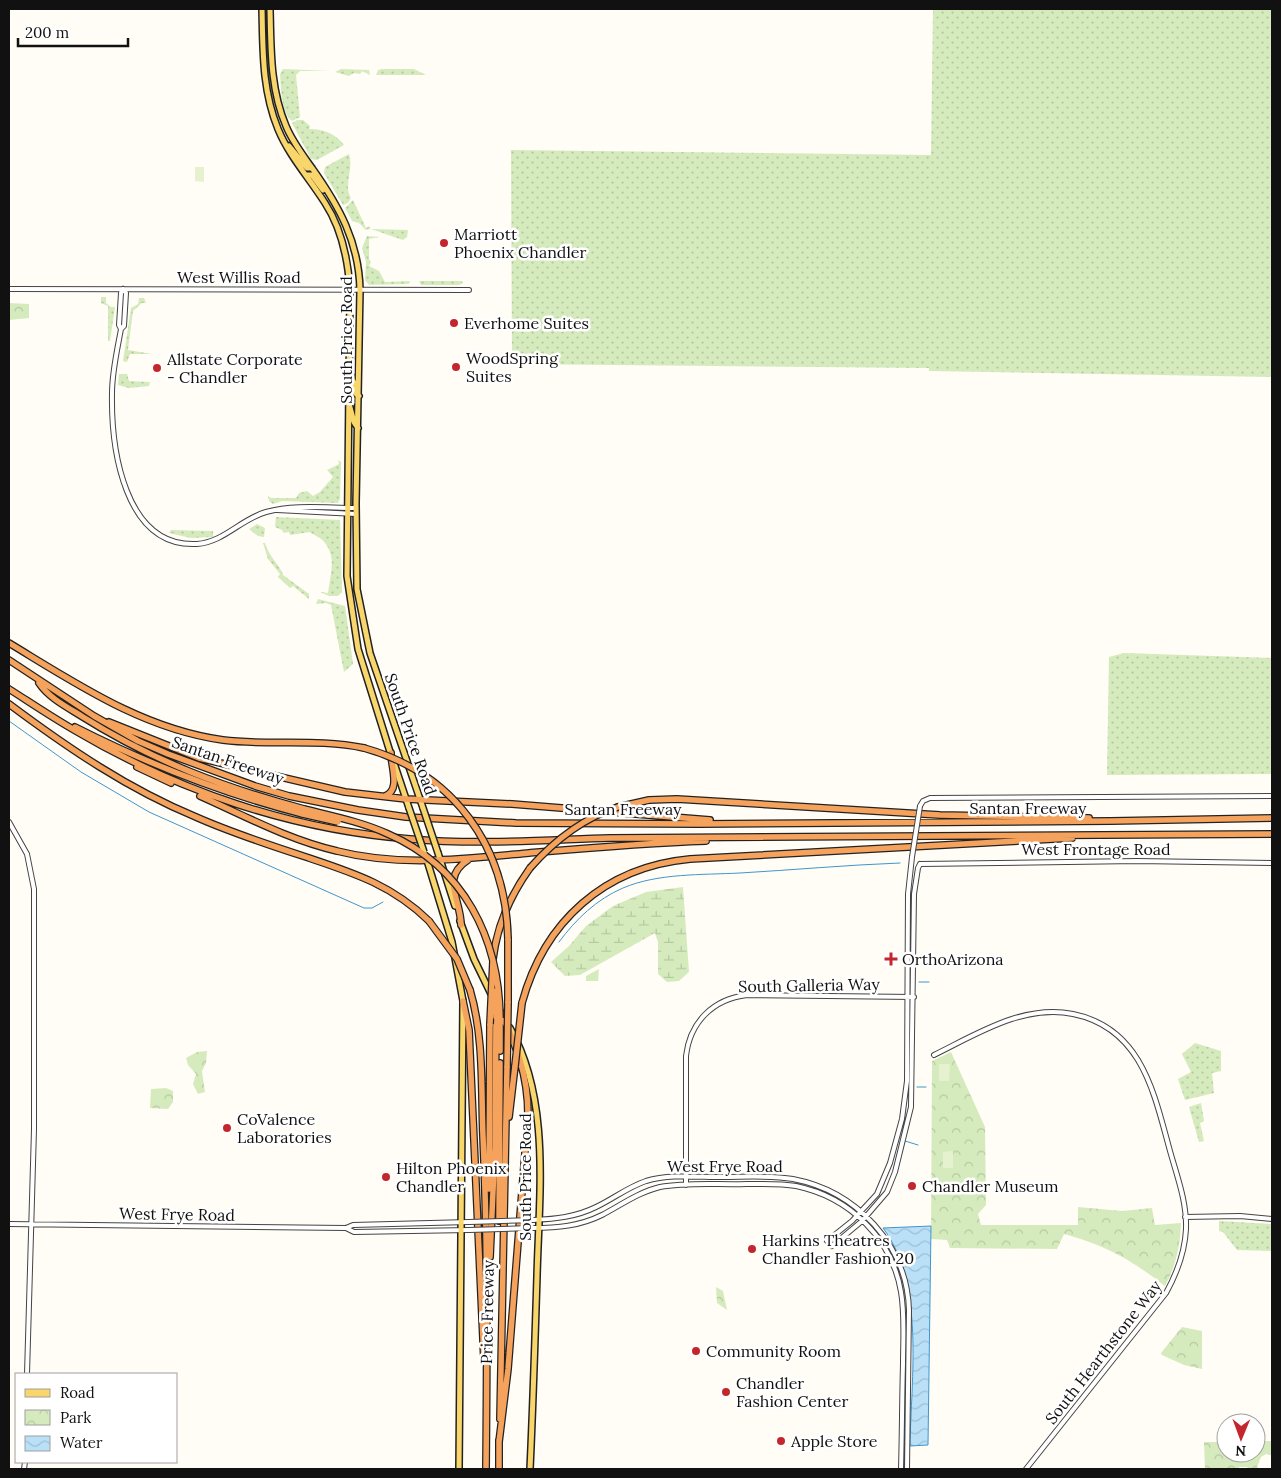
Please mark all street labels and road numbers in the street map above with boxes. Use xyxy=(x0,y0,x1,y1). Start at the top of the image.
street label: West Willis Road xyxy=(177,267,301,287)
street label: South Price Road xyxy=(336,276,356,404)
street label: South Price Road xyxy=(381,670,441,798)
street label: Santan Freeway xyxy=(169,731,287,789)
street label: Santan Freeway xyxy=(969,798,1087,818)
street label: Santan Freeway xyxy=(564,799,682,819)
street label: West Frontage Road xyxy=(1021,839,1171,859)
street label: South Galleria Way xyxy=(738,974,880,996)
street label: South Price Road xyxy=(515,1113,535,1241)
street label: West Frye Road xyxy=(667,1156,783,1176)
street label: West Frye Road xyxy=(119,1203,236,1225)
street label: Price Freeway xyxy=(476,1259,498,1364)
street label: South Hearthstone Way xyxy=(1041,1276,1166,1428)

